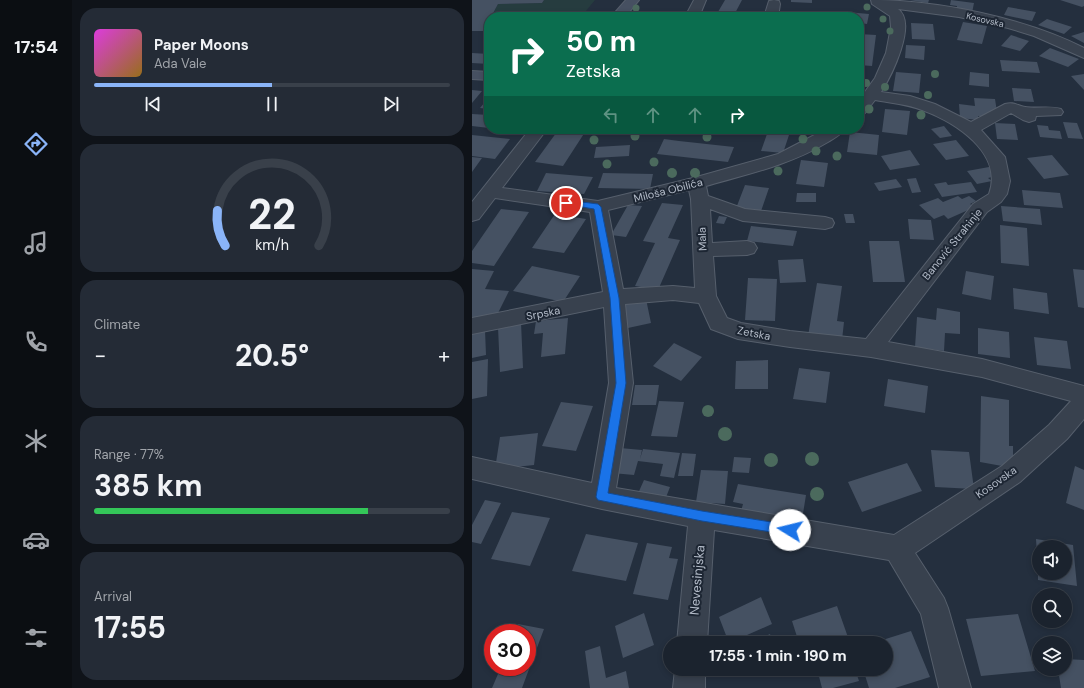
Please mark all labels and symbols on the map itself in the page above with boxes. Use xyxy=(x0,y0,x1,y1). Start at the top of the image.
street label: Kosovska xyxy=(965,10,1005,30)
street label: Miloša Obilića xyxy=(632,175,704,205)
pin xyxy=(549,186,583,220)
street label: Banović Strahinje xyxy=(919,205,985,283)
street label: Mala xyxy=(695,227,709,251)
street label: Srpska xyxy=(525,303,561,323)
street label: Zetska xyxy=(736,323,772,343)
street label: Kosovska xyxy=(973,463,1019,501)
position arrow xyxy=(769,509,811,551)
street label: Nevesinjska xyxy=(685,544,709,616)
speed limit sign: 30 xyxy=(484,624,536,676)

